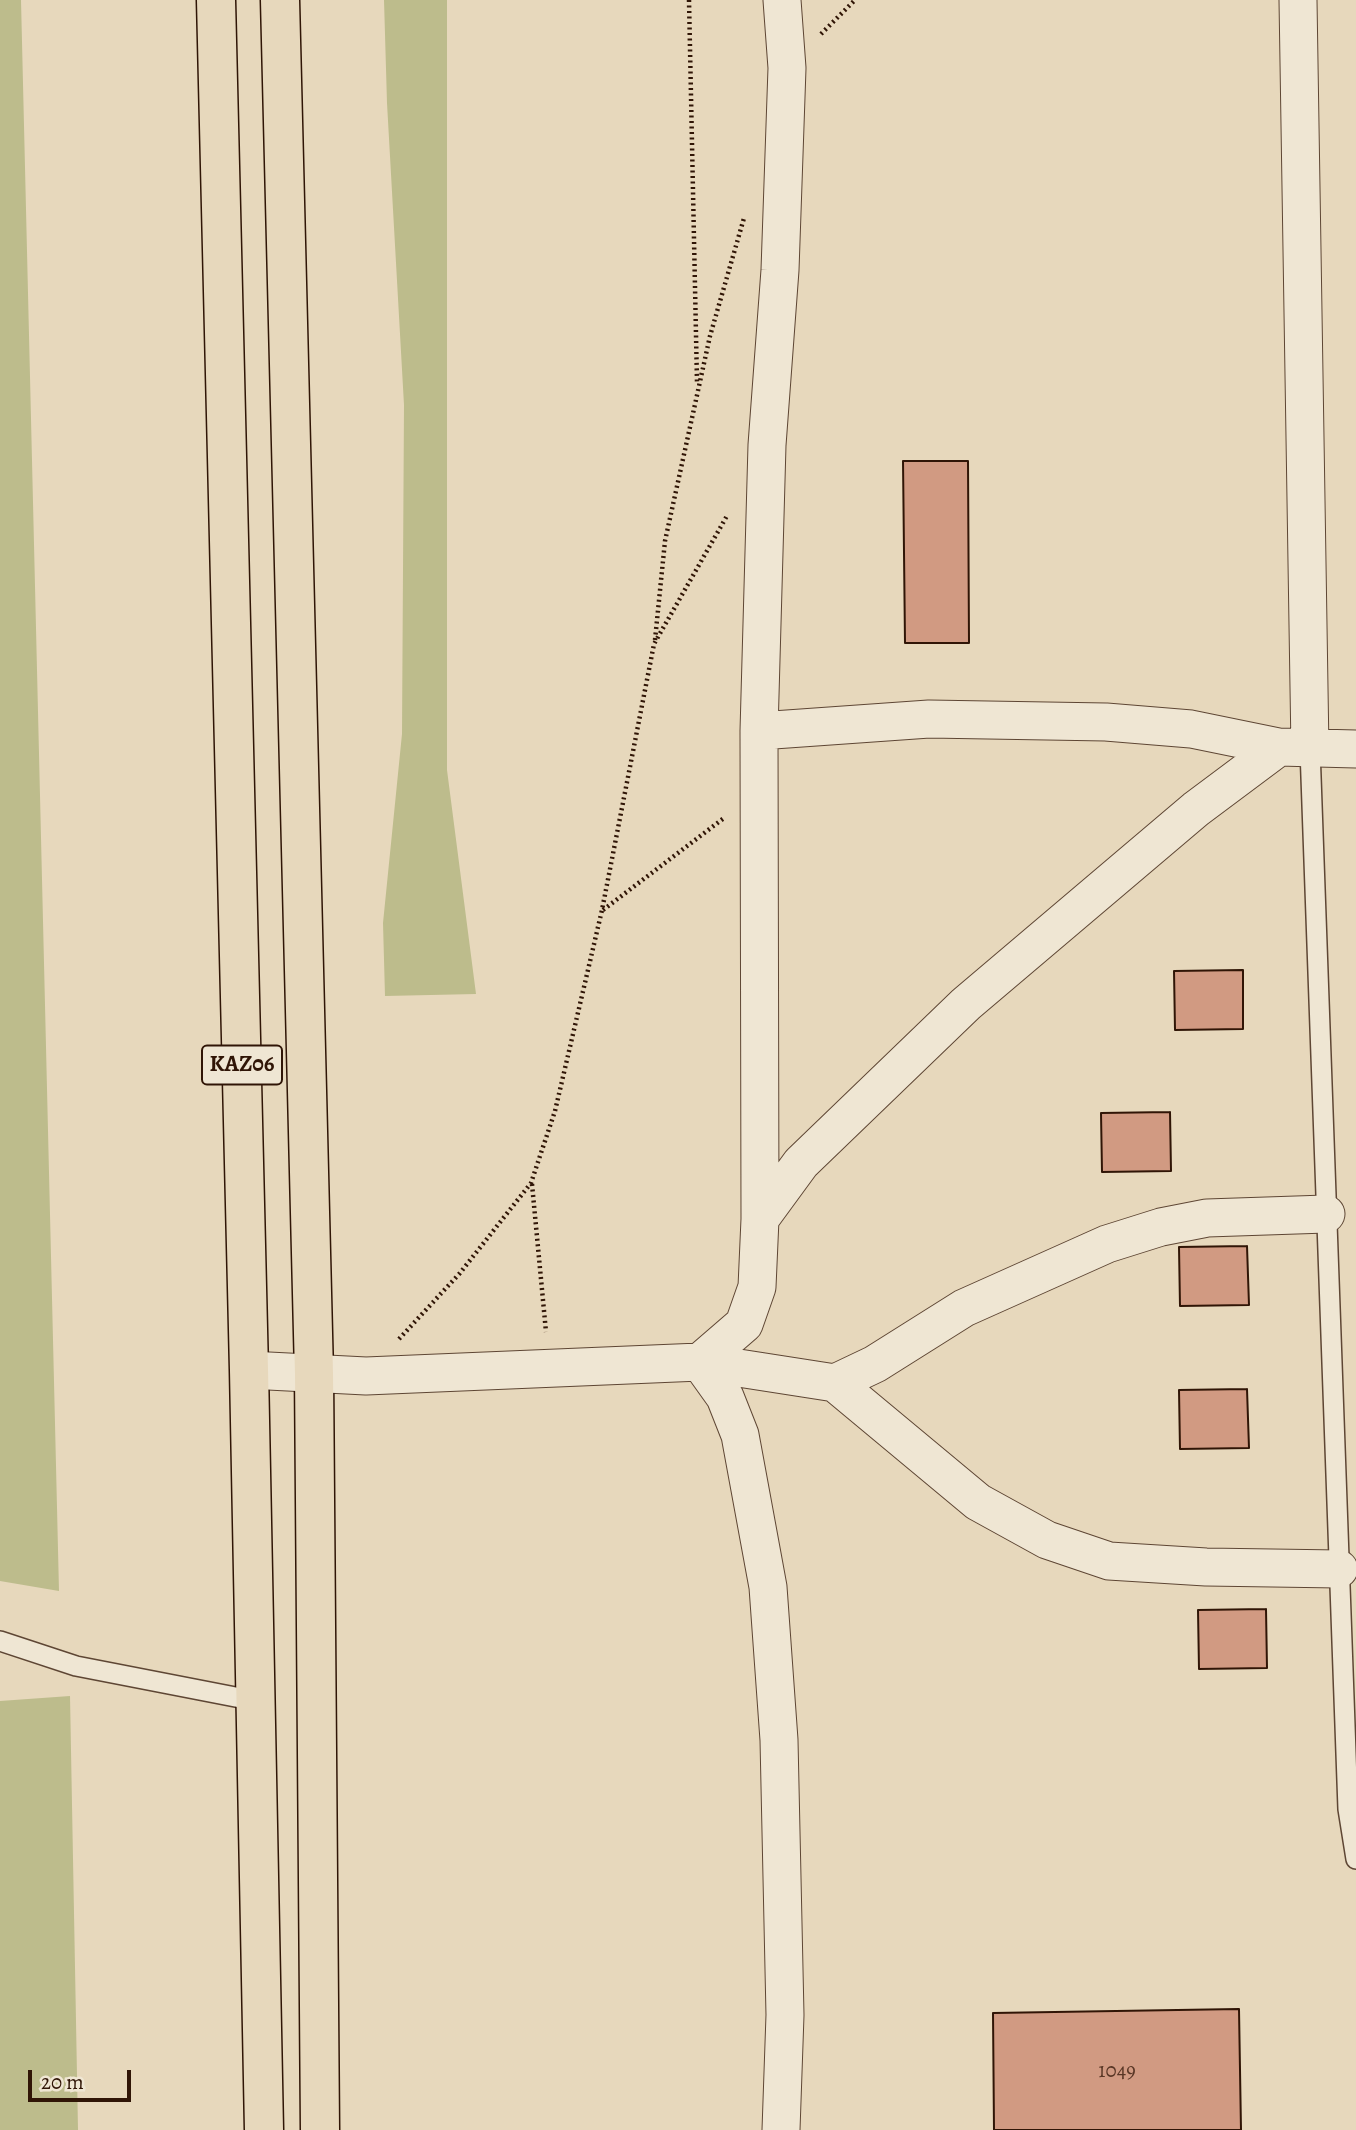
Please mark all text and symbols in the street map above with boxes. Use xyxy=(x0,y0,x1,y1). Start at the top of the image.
road number: KАZ06 xyxy=(202,1046,282,1084)
scale bar xyxy=(32,2056,135,2100)
house number: 1049 xyxy=(1098,2059,1136,2085)
text: 20 m xyxy=(41,2068,84,2096)

